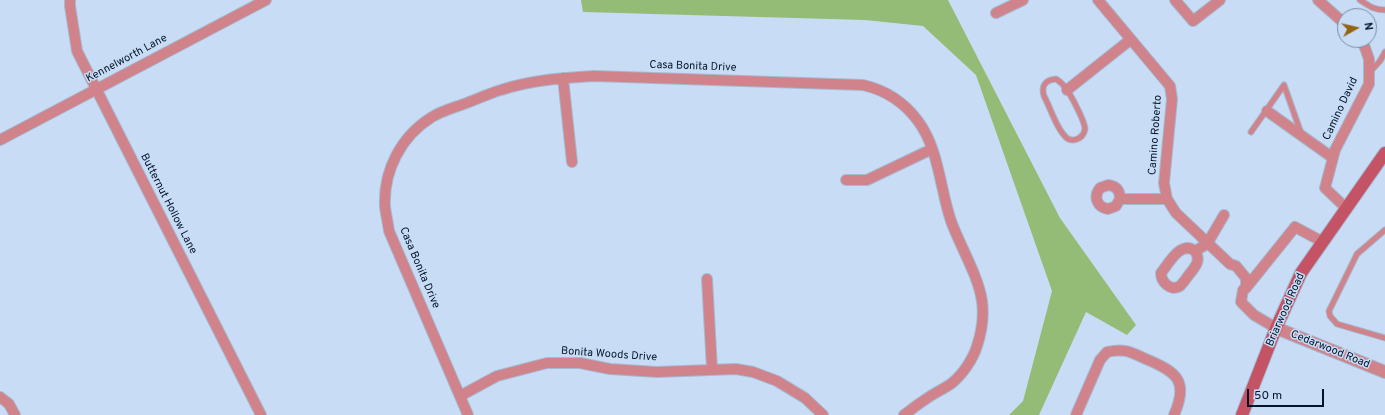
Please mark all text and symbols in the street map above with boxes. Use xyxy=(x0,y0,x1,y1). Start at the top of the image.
north arrow xyxy=(1337,8,1377,48)
text: N xyxy=(1360,22,1375,31)
street label: Kennelworth Lane xyxy=(84,32,170,86)
street label: Casa Bonita Drive xyxy=(649,59,737,75)
street label: Camino David xyxy=(1321,75,1361,143)
street label: Camino Roberto xyxy=(1147,94,1165,176)
street label: Butternut Hollow Lane xyxy=(137,151,199,257)
street label: Casa Bonita Drive xyxy=(396,225,442,311)
street label: Briarwood Road xyxy=(1264,271,1308,349)
street label: Cedarwood Road xyxy=(1288,328,1372,372)
street label: Bonita Woods Drive xyxy=(560,345,658,365)
scale bar xyxy=(1249,381,1326,407)
text: 50 m xyxy=(1254,388,1282,404)

